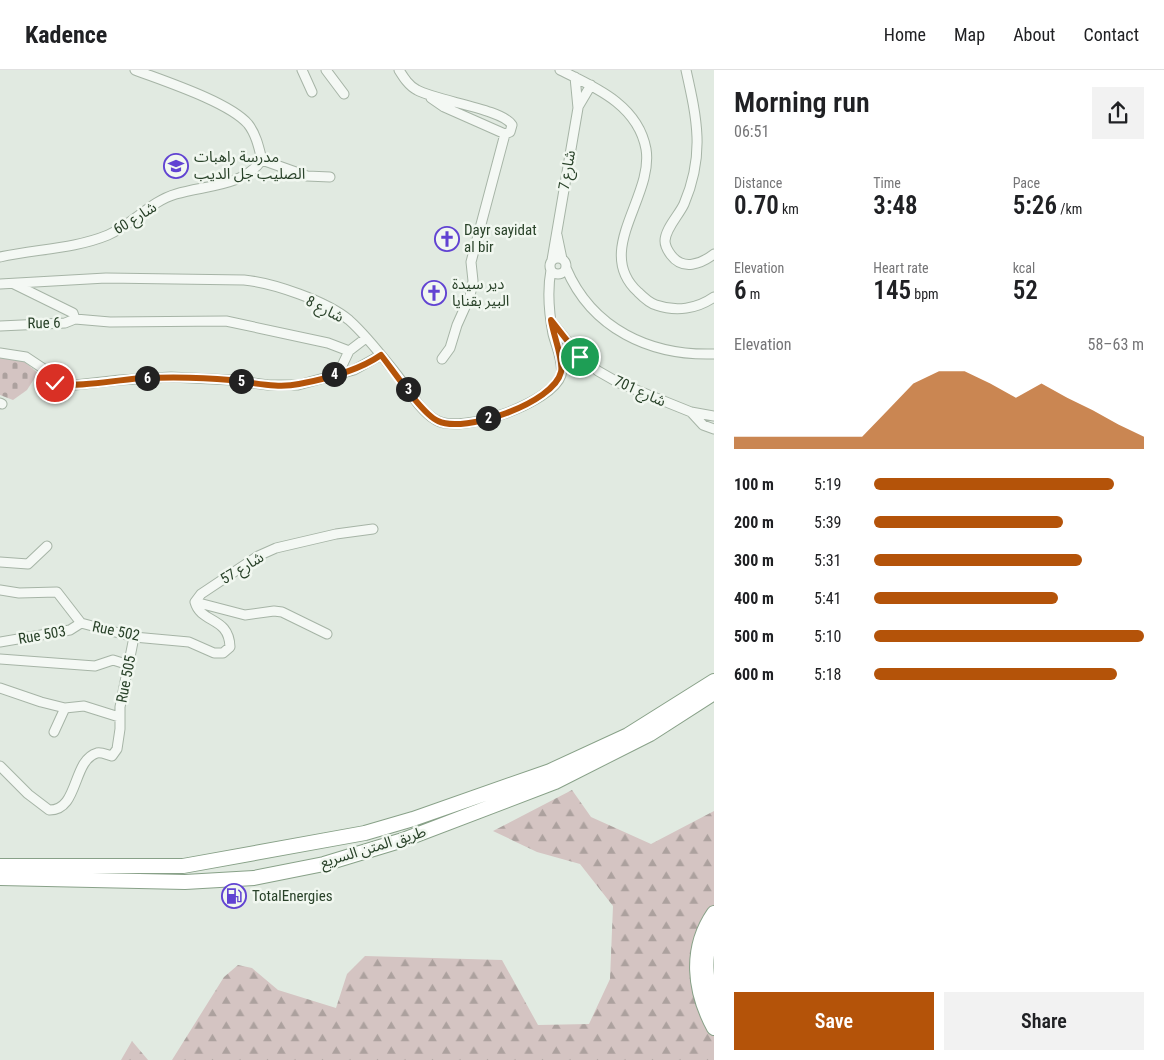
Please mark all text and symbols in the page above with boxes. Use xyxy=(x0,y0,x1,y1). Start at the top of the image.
text: Kadence xyxy=(25,21,107,49)
text: Home xyxy=(884,24,926,45)
text: Map xyxy=(954,24,985,45)
text: About xyxy=(1013,24,1055,45)
text: Contact xyxy=(1083,24,1139,45)
text: Morning run xyxy=(734,86,870,119)
button: share xyxy=(1092,87,1144,139)
text: 06:51 xyxy=(734,122,769,141)
place label: مدرسة راهبات الصليب جل الديب xyxy=(194,148,305,183)
street label: شارع 7 xyxy=(555,148,582,192)
school or university icon: مدرسة راهبات الصليب جل الديب xyxy=(163,153,189,179)
text: Distance xyxy=(734,175,782,191)
text: Time xyxy=(873,175,901,191)
text: Pace xyxy=(1013,175,1040,191)
text: 0.70 xyxy=(734,191,779,220)
text: 3:48 xyxy=(873,191,918,220)
text: 5:26 xyxy=(1013,191,1057,220)
street label: شارع 60 xyxy=(110,198,162,241)
text: km xyxy=(779,201,799,217)
text: /km xyxy=(1057,201,1082,217)
place label: Dayr sayidat al bir xyxy=(464,221,537,256)
church icon: Dayr sayidat al bir xyxy=(434,226,460,252)
text: Elevation xyxy=(734,260,784,276)
text: Heart rate xyxy=(873,260,929,276)
text: kcal xyxy=(1013,260,1035,276)
place label: دير سيدة البير بقنايا xyxy=(452,275,509,310)
text: 6 xyxy=(734,276,747,305)
text: 145 xyxy=(873,276,911,305)
text: 52 xyxy=(1013,276,1038,305)
church icon: دير سيدة البير بقنايا xyxy=(421,280,447,306)
text: m xyxy=(747,286,760,302)
text: bpm xyxy=(911,286,939,302)
street label: شارع 8 xyxy=(302,292,347,329)
street label: Rue 6 xyxy=(27,314,61,332)
text: Elevation xyxy=(734,335,792,354)
text: 58–63 m xyxy=(1088,335,1144,354)
pin xyxy=(559,336,601,378)
icon: arrive xyxy=(566,343,594,371)
pin xyxy=(34,362,76,404)
pin: 4 xyxy=(322,362,346,386)
pin: 6 xyxy=(134,366,160,390)
text: 4 xyxy=(331,366,338,382)
pin: 5 xyxy=(228,368,254,394)
icon: check xyxy=(41,369,69,397)
text: 6 xyxy=(144,370,151,386)
street label: شارع 701 xyxy=(610,372,669,413)
text: 5 xyxy=(238,373,245,389)
pin: 3 xyxy=(396,376,420,402)
text: 3 xyxy=(405,381,412,397)
pin: 2 xyxy=(476,406,500,430)
text: 2 xyxy=(485,410,492,426)
text: 100 m xyxy=(734,475,774,494)
text: 5:19 xyxy=(814,475,841,494)
text: 200 m xyxy=(734,513,774,532)
text: 5:39 xyxy=(814,513,841,532)
street label: شارع 57 xyxy=(217,548,269,591)
text: 300 m xyxy=(734,551,774,570)
text: 5:31 xyxy=(814,551,841,570)
text: 400 m xyxy=(734,589,774,608)
text: 5:41 xyxy=(814,589,841,608)
street label: Rue 502 xyxy=(91,617,141,645)
street label: Rue 503 xyxy=(17,622,67,648)
text: 500 m xyxy=(734,627,774,646)
text: 5:10 xyxy=(814,627,841,646)
street label: Rue 505 xyxy=(113,654,139,704)
text: 600 m xyxy=(734,665,774,684)
text: 5:18 xyxy=(814,665,841,684)
street label: طريق المتن السريع xyxy=(318,822,429,875)
fuel station icon: TotalEnergies xyxy=(221,883,247,909)
place label: TotalEnergies xyxy=(252,887,333,905)
button: Save xyxy=(734,992,934,1050)
button: Share xyxy=(944,992,1144,1050)

